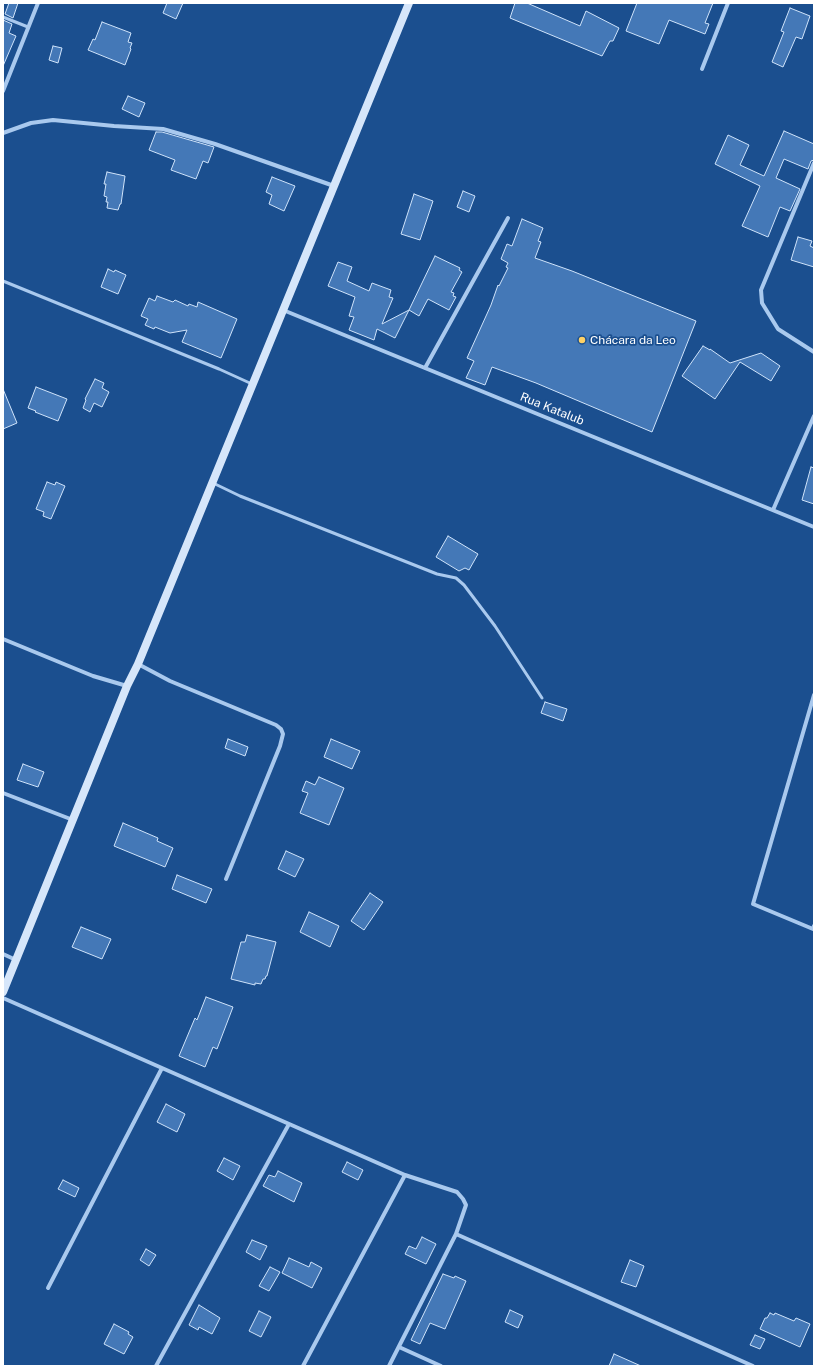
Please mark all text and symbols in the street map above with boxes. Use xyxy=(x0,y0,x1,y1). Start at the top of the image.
place label: Chácara da Leo xyxy=(590,333,676,347)
marker: Chácara da Leo xyxy=(577,335,587,345)
street label: Rua Katalub xyxy=(518,390,586,428)

